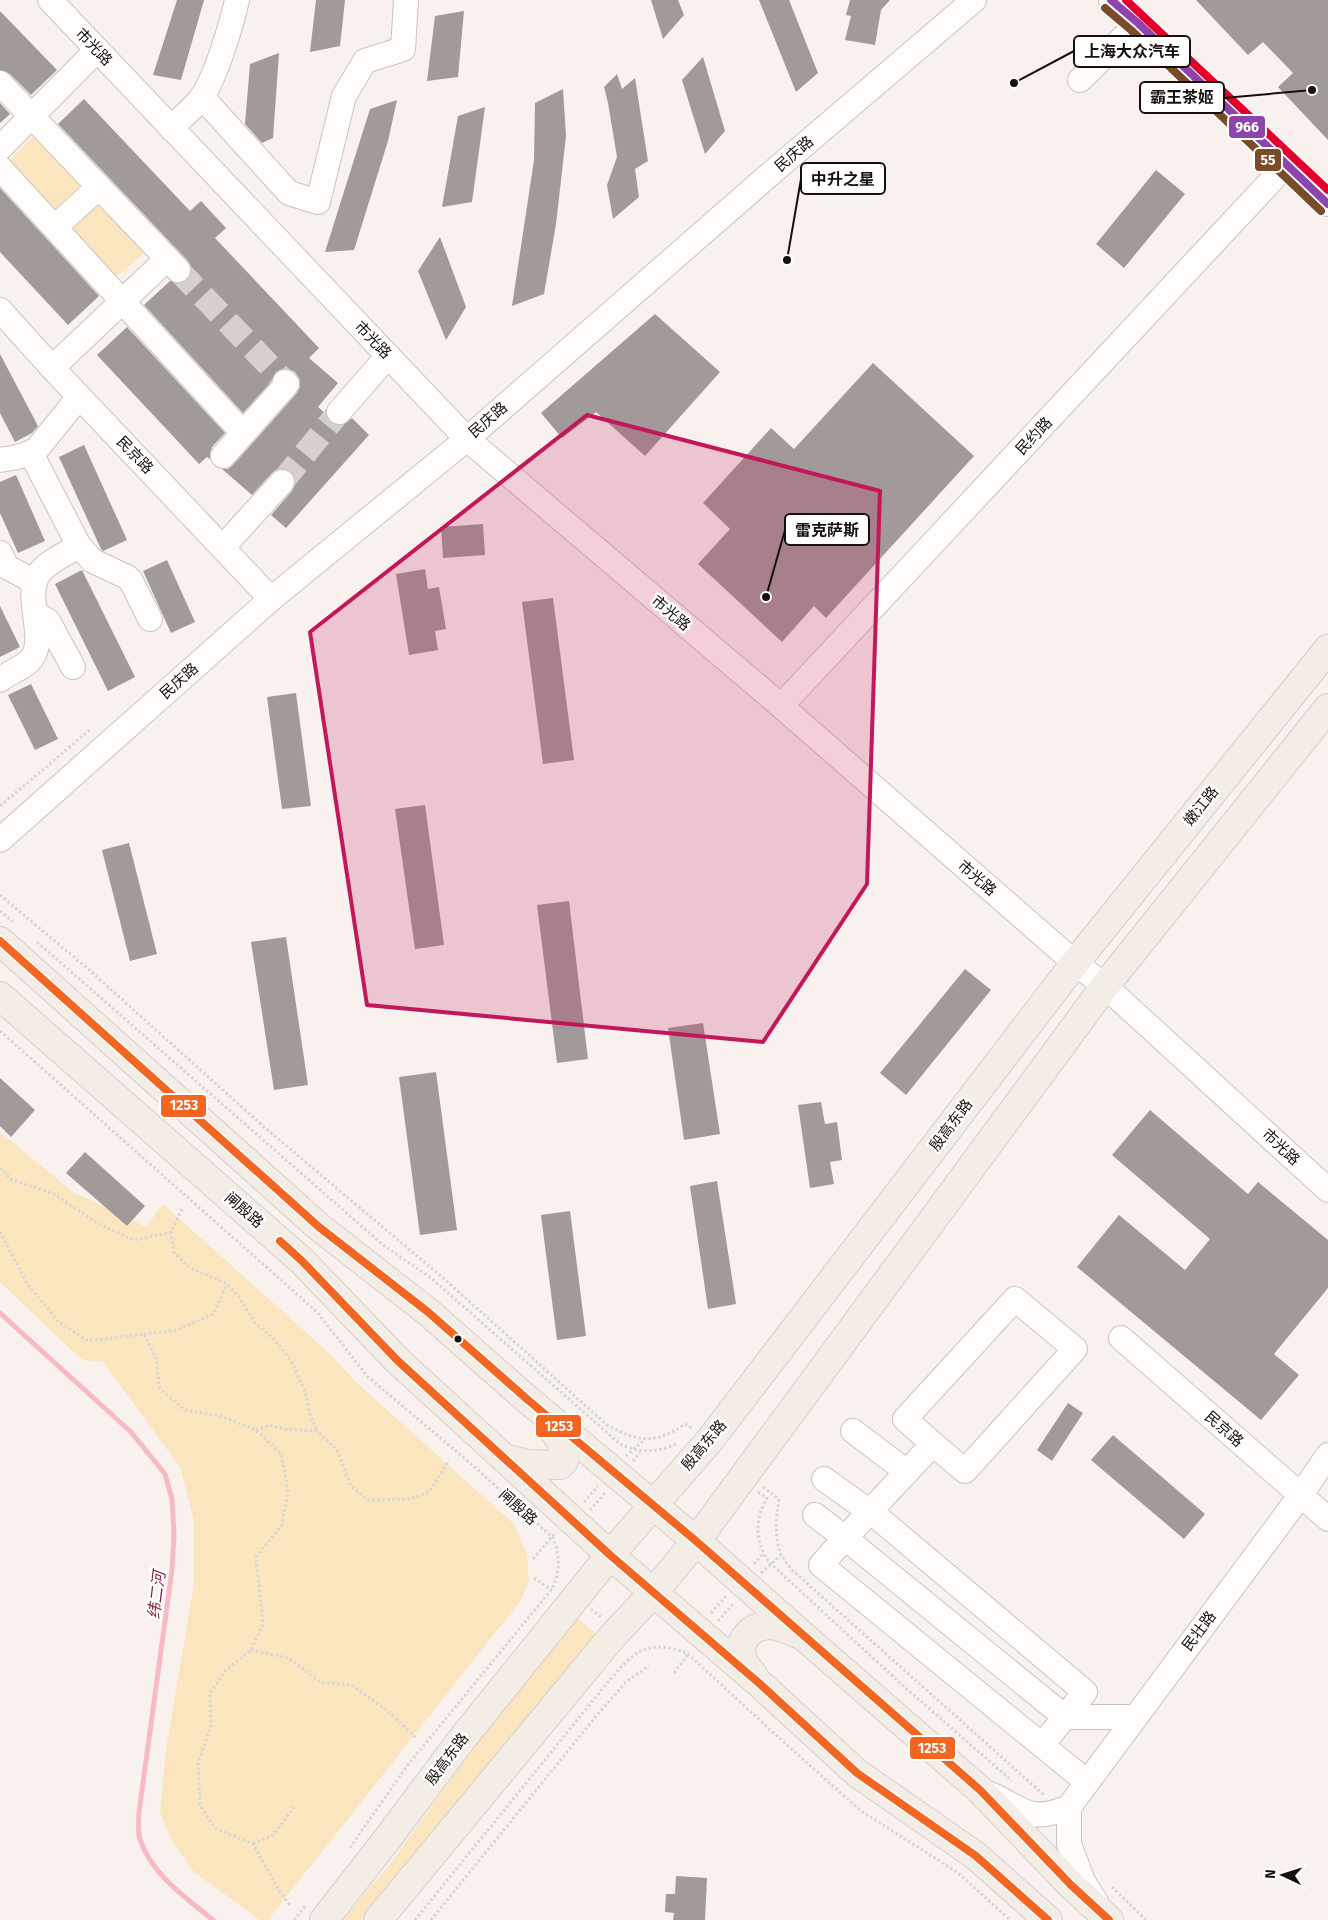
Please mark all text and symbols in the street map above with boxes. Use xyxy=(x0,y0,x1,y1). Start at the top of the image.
street label: 市光路 xyxy=(72,25,116,69)
callout: 上海大众汽车 xyxy=(1074,36,1190,67)
text: 上海大众汽车 xyxy=(1084,42,1180,61)
callout: 霸王茶姬 xyxy=(1140,82,1224,113)
text: 霸王茶姬 xyxy=(1150,88,1214,107)
line badge: 966 xyxy=(1228,115,1266,139)
text: 966 xyxy=(1235,119,1259,136)
street label: 民庆路 xyxy=(771,132,817,176)
line badge: 55 xyxy=(1254,148,1282,172)
text: 55 xyxy=(1261,152,1276,169)
callout: 中升之星 xyxy=(801,163,885,194)
text: 中升之星 xyxy=(811,170,875,189)
street label: 市光路 xyxy=(351,318,395,362)
street label: 民庆路 xyxy=(465,398,511,442)
street label: 民约路 xyxy=(1012,413,1056,459)
street label: 民京路 xyxy=(113,433,157,477)
callout: 雷克萨斯 xyxy=(785,514,869,545)
text: 雷克萨斯 xyxy=(795,521,859,540)
street label: 市光路 xyxy=(648,592,694,634)
street label: 民庆路 xyxy=(156,659,202,703)
street label: 嫩江路 xyxy=(1180,783,1222,829)
street label: 市光路 xyxy=(954,856,1000,900)
line badge: 1253 xyxy=(160,1094,207,1118)
street label: 殷高东路 xyxy=(926,1096,976,1154)
text: 1253 xyxy=(170,1097,198,1114)
street label: 市光路 xyxy=(1258,1125,1304,1169)
street label: 闸殷路 xyxy=(221,1188,267,1232)
unlabelled marker xyxy=(453,1334,463,1344)
street label: 民京路 xyxy=(1201,1407,1247,1451)
line badge: 1253 xyxy=(535,1414,582,1438)
street label: 殷高东路 xyxy=(678,1416,730,1474)
text: 1253 xyxy=(545,1418,573,1435)
street label: 闸殷路 xyxy=(495,1485,541,1529)
water label: 纬二河 xyxy=(144,1567,169,1620)
street label: 民壮路 xyxy=(1178,1608,1220,1654)
street label: 殷高东路 xyxy=(422,1730,472,1788)
line badge: 1253 xyxy=(909,1736,956,1760)
text: 1253 xyxy=(918,1740,946,1757)
north arrow xyxy=(1258,1850,1308,1900)
text: N xyxy=(1262,1869,1279,1879)

